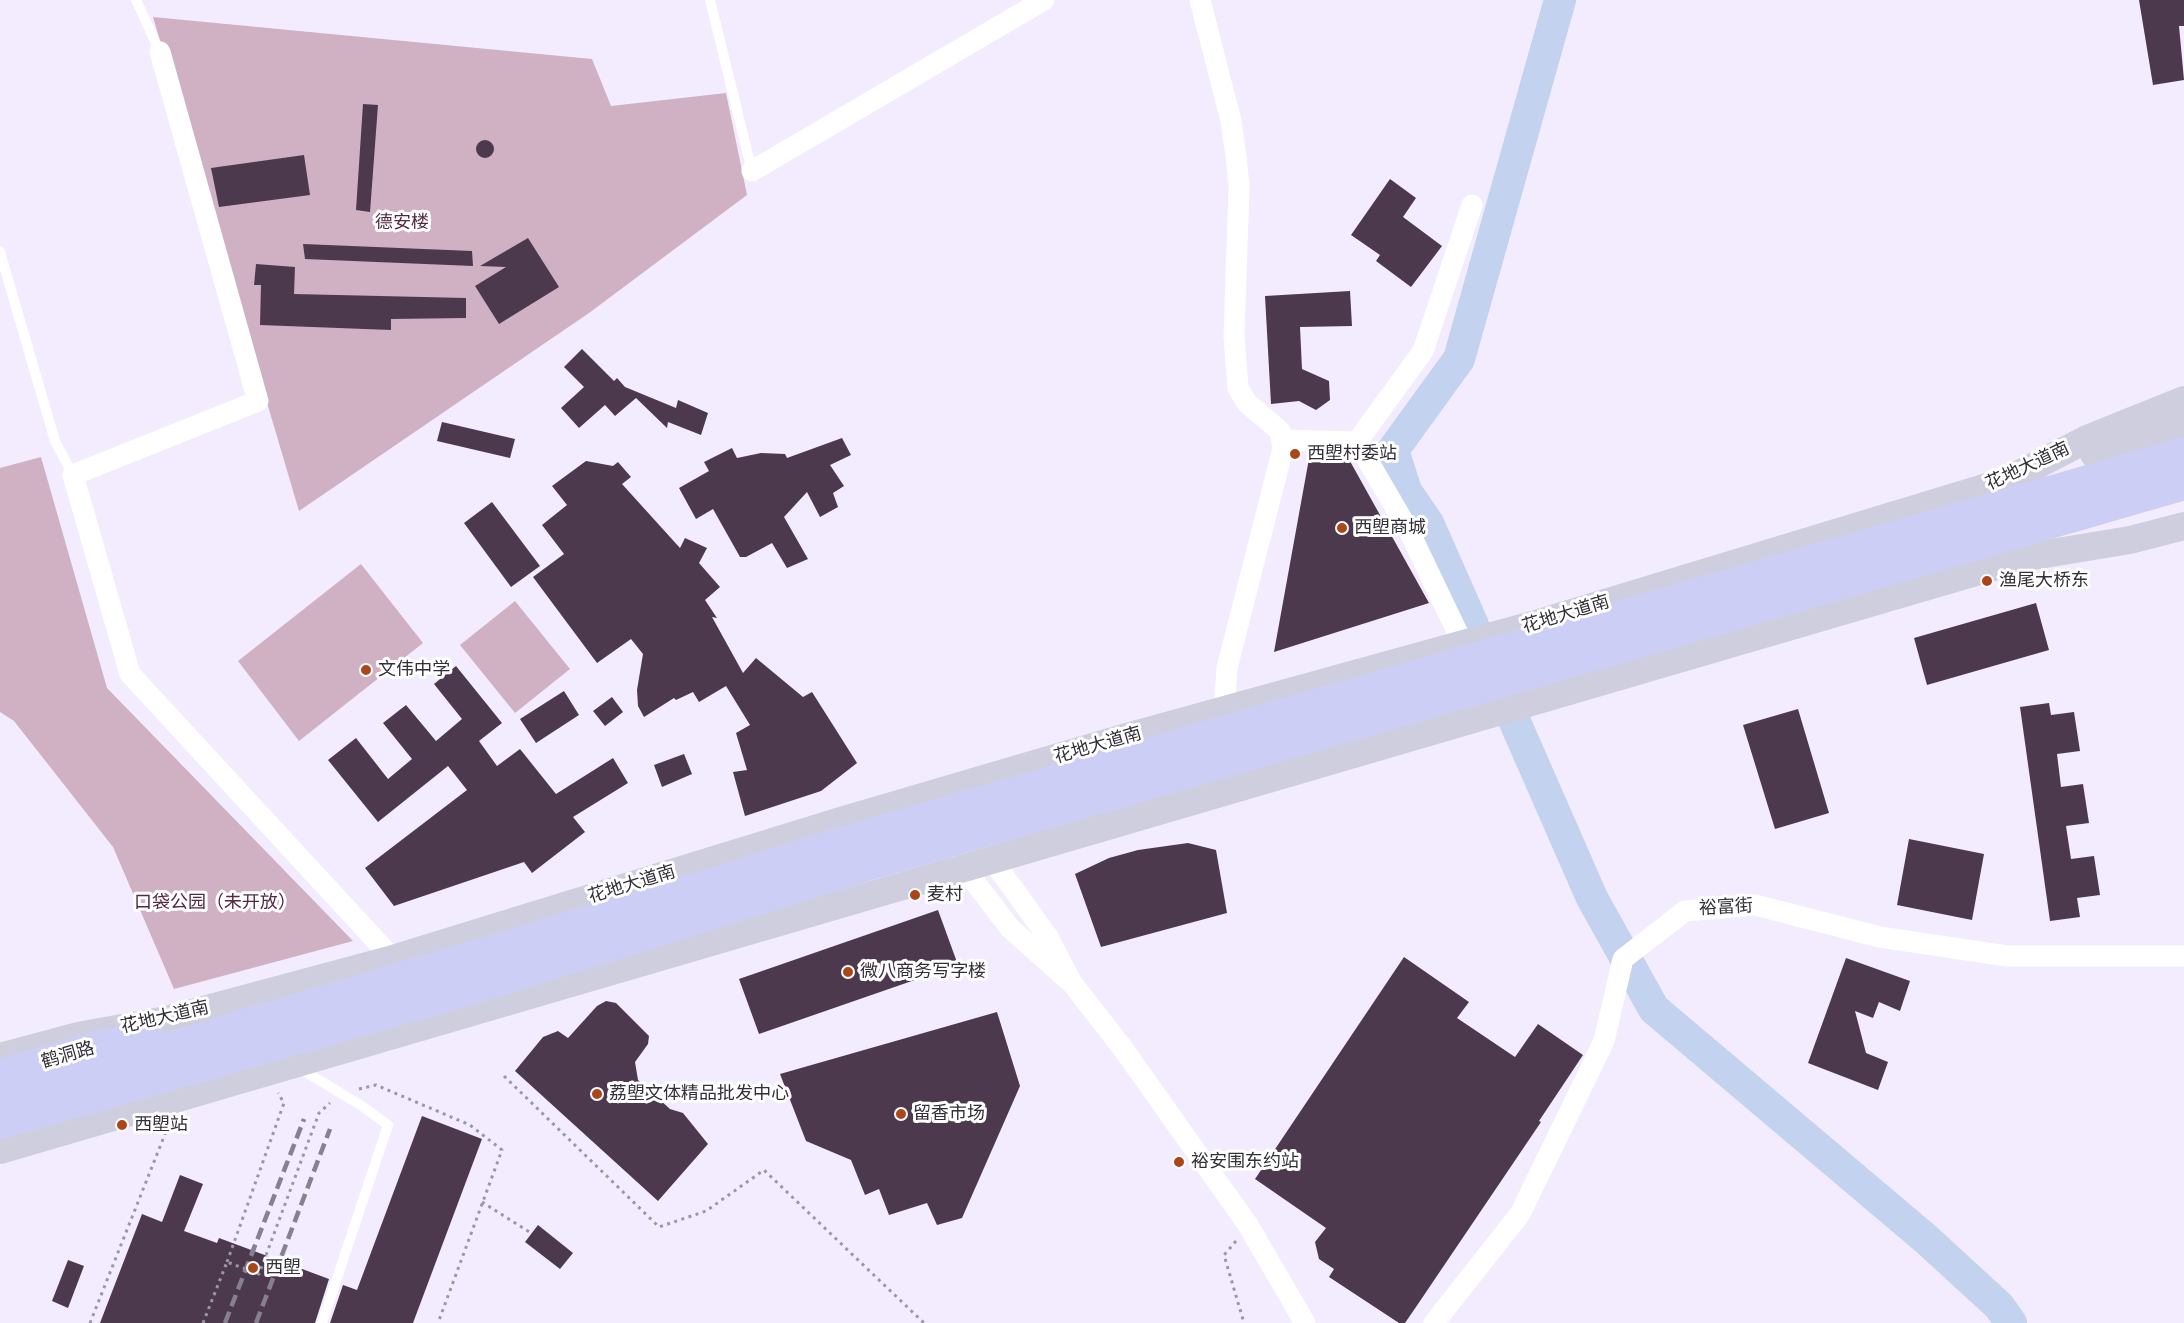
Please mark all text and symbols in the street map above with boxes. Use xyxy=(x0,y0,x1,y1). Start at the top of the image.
park label: 德安楼 xyxy=(375,212,429,234)
street label: 花地大道南 xyxy=(1983,438,2073,496)
place label: 西塱村委站 xyxy=(1307,443,1397,465)
marker: 西塱村委站 xyxy=(1288,447,1302,461)
place label: 西塱商城 xyxy=(1354,517,1426,539)
marker: 西塱商城 xyxy=(1335,521,1349,535)
place label: 渔尾大桥东 xyxy=(1999,570,2089,592)
marker: 渔尾大桥东 xyxy=(1980,574,1994,588)
street label: 花地大道南 xyxy=(1520,592,1612,638)
place label: 文伟中学 xyxy=(378,659,450,681)
marker: 文伟中学 xyxy=(359,663,373,677)
street label: 花地大道南 xyxy=(1052,723,1144,769)
street label: 花地大道南 xyxy=(586,862,678,908)
place label: 麦村 xyxy=(927,884,963,906)
marker: 麦村 xyxy=(908,888,922,902)
park label: 口袋公园（未开放） xyxy=(134,892,296,914)
street label: 裕富街 xyxy=(1698,896,1754,920)
place label: 微八商务写字楼 xyxy=(860,961,986,983)
marker: 微八商务写字楼 xyxy=(841,965,855,979)
street label: 花地大道南 xyxy=(119,997,211,1039)
street label: 鹤洞路 xyxy=(39,1038,97,1074)
place label: 荔塱文体精品批发中心 xyxy=(609,1083,789,1105)
marker: 荔塱文体精品批发中心 xyxy=(590,1087,604,1101)
place label: 留香市场 xyxy=(913,1103,985,1125)
marker: 留香市场 xyxy=(894,1107,908,1121)
place label: 西塱站 xyxy=(134,1114,188,1136)
marker: 西塱站 xyxy=(115,1118,129,1132)
place label: 裕安围东约站 xyxy=(1191,1151,1299,1173)
marker: 裕安围东约站 xyxy=(1172,1155,1186,1169)
place label: 西塱 xyxy=(265,1257,301,1279)
marker: 西塱 xyxy=(246,1261,260,1275)

